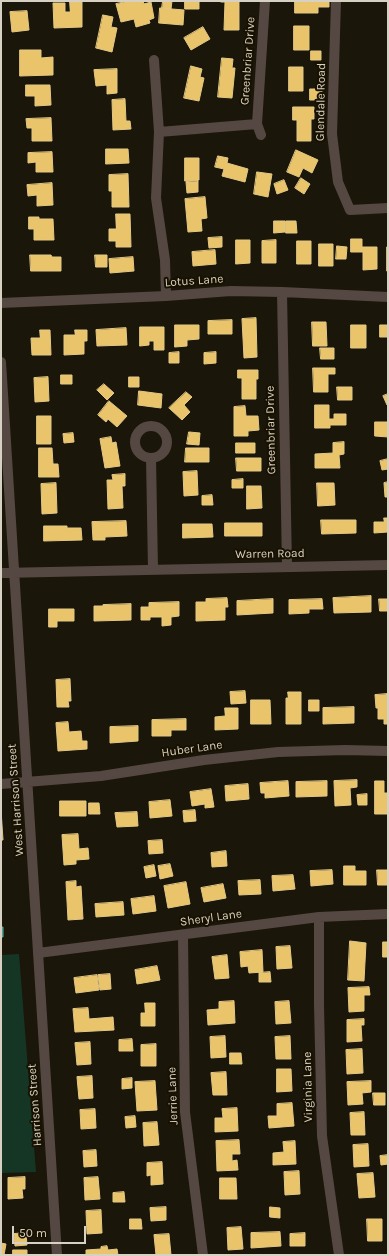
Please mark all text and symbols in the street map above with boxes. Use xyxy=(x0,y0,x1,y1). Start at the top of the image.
street label: Greenbriar Drive xyxy=(238,16,258,106)
street label: Glendale Road xyxy=(313,63,329,141)
street label: Lotus Lane xyxy=(164,272,224,290)
street label: Greenbriar Drive xyxy=(263,386,279,474)
street label: Warren Road xyxy=(235,546,305,562)
street label: Huber Lane xyxy=(161,738,223,760)
street label: West Harrison Street xyxy=(5,743,27,857)
street label: Sheryl Lane xyxy=(179,907,243,929)
street label: Virginia Lane xyxy=(300,1052,316,1122)
street label: Harrison Street xyxy=(25,1063,45,1147)
street label: Jerrie Lane xyxy=(165,1067,181,1125)
scale bar xyxy=(14,1218,88,1244)
text: 50 m xyxy=(19,1226,47,1240)

